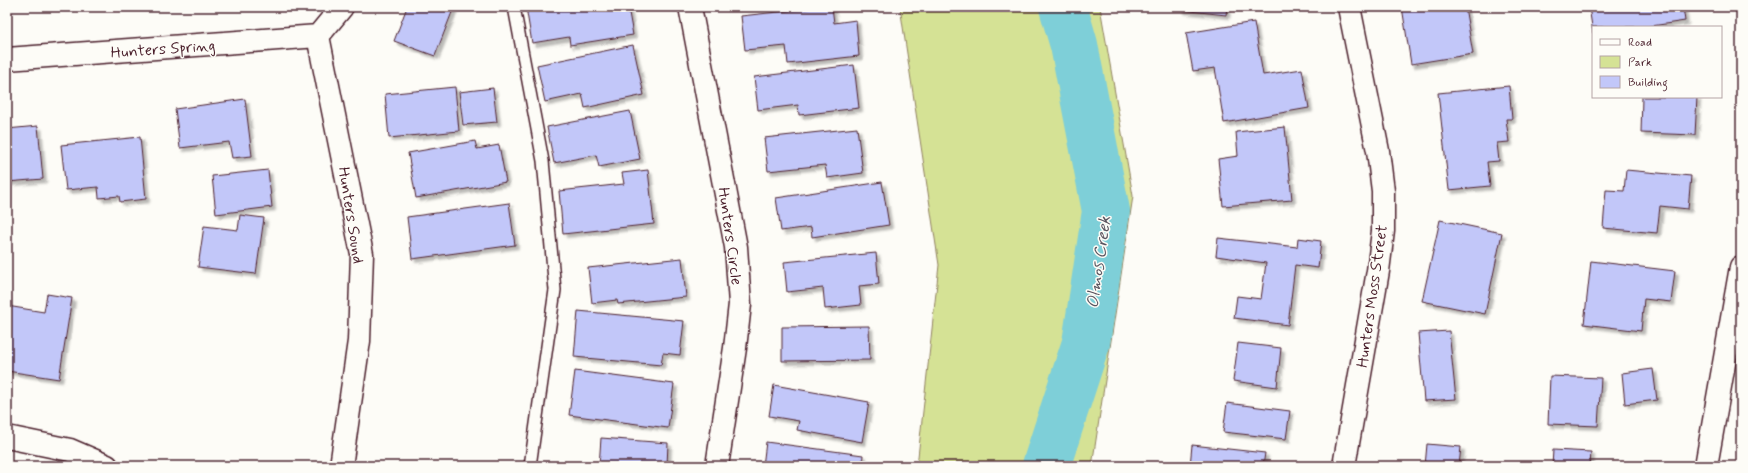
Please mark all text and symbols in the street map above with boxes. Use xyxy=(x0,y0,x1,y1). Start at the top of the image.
legend xyxy=(1592,26,1722,98)
street label: Hunters Spring xyxy=(110,35,216,64)
text: Road xyxy=(1628,35,1652,51)
text: Park xyxy=(1628,55,1652,71)
text: Building xyxy=(1628,75,1668,92)
street label: Hunters Sound xyxy=(333,165,369,265)
street label: Hunters Circle xyxy=(712,186,747,287)
water label: Olmos Creek xyxy=(1082,214,1116,310)
street label: Hunters Moss Street xyxy=(1352,223,1393,369)

